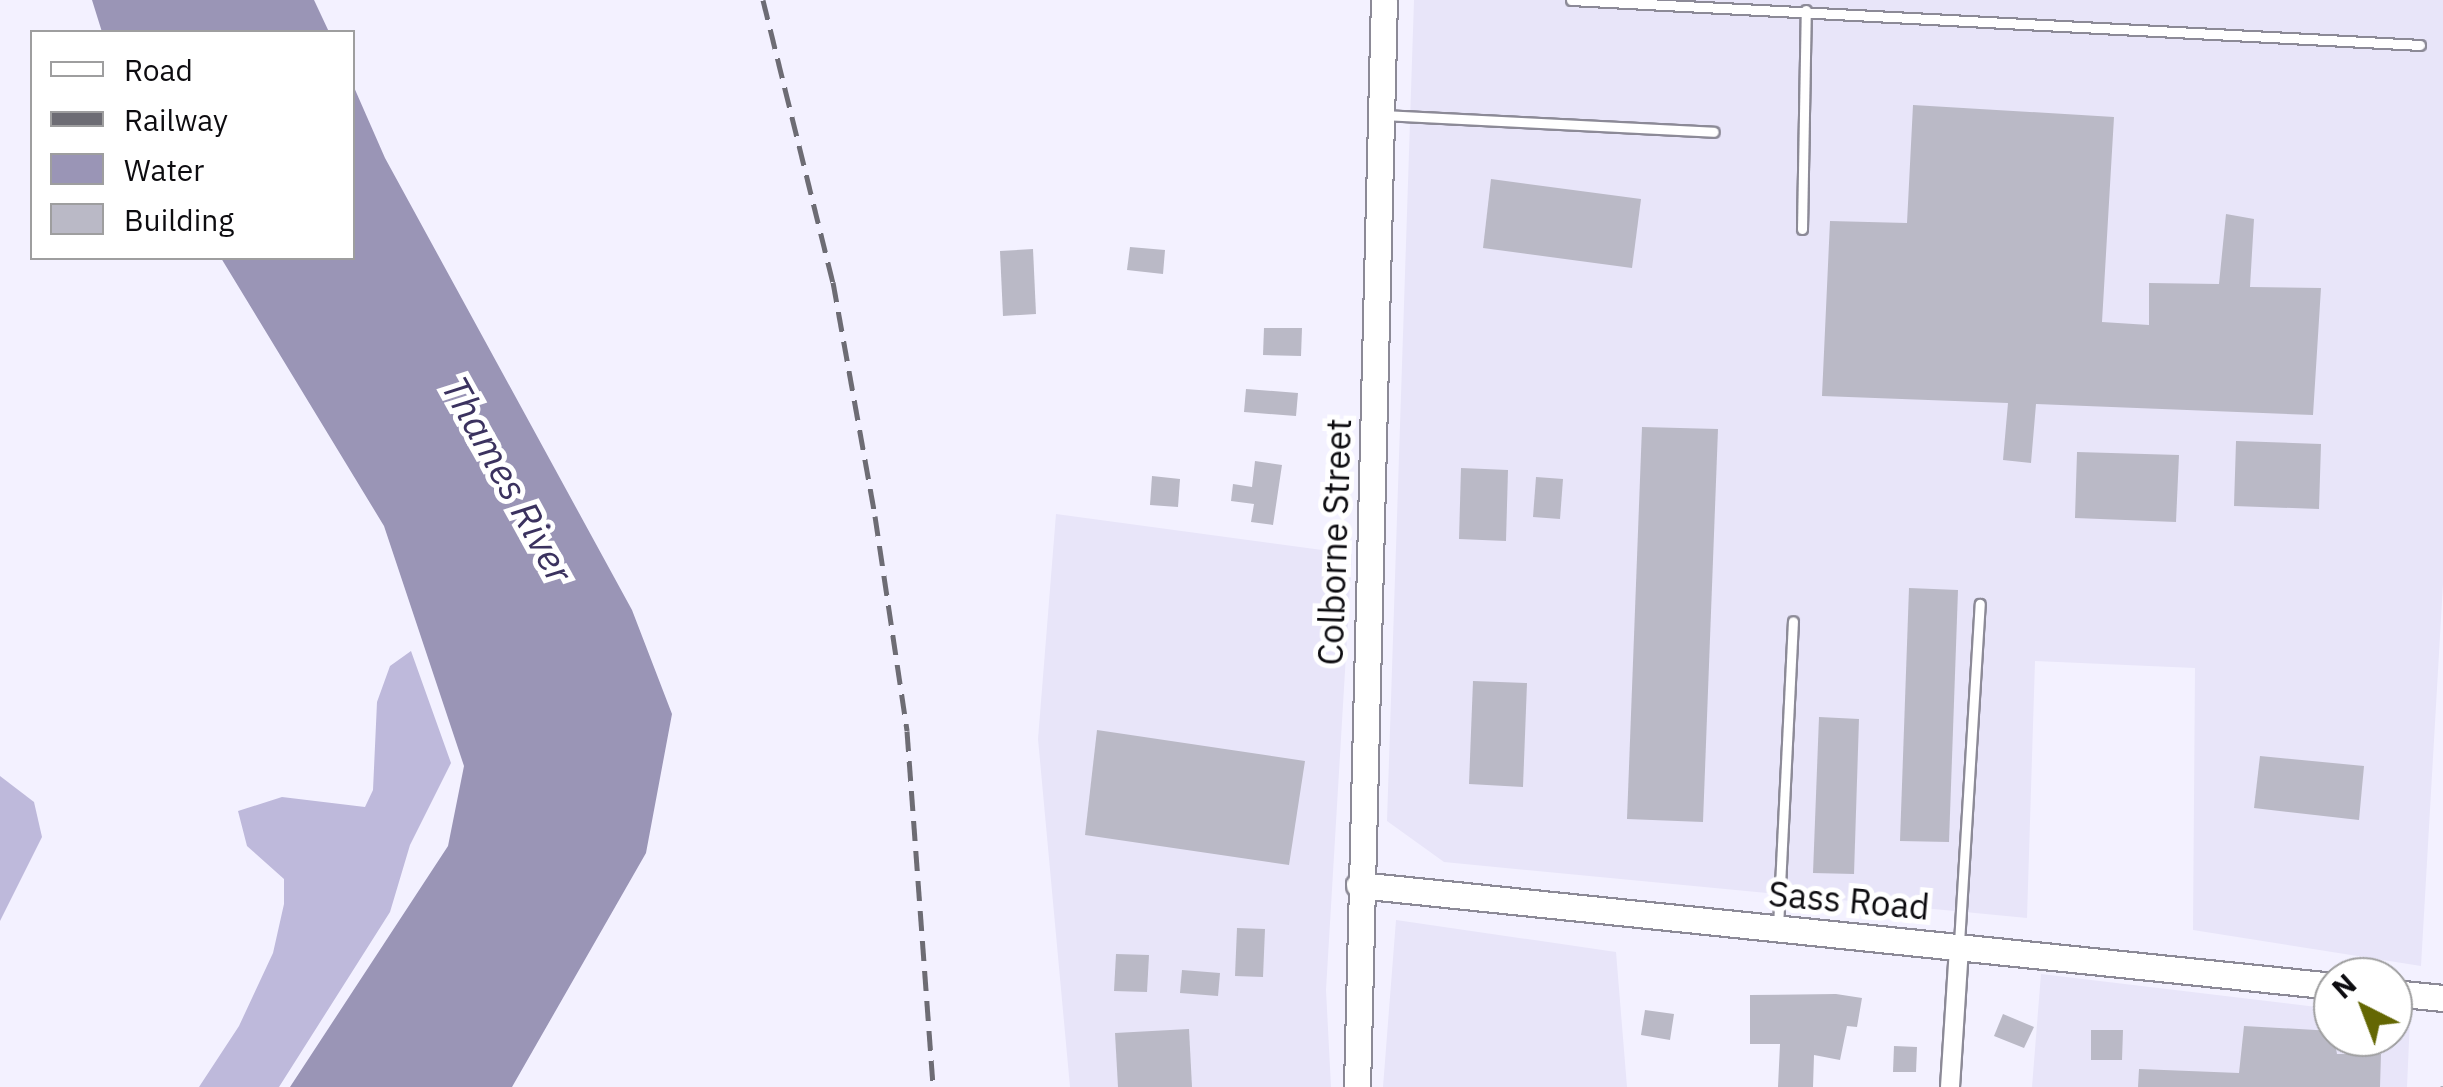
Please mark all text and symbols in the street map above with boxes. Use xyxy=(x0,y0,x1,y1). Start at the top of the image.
legend xyxy=(30,30,355,260)
text: Road xyxy=(124,50,193,89)
text: Railway xyxy=(124,100,228,139)
text: Water xyxy=(124,150,204,189)
text: Building xyxy=(124,200,234,239)
water label: Thames River xyxy=(433,368,583,590)
street label: Colborne Street xyxy=(1309,418,1359,666)
street label: Sass Road xyxy=(1767,872,1931,928)
north arrow xyxy=(2313,957,2413,1057)
text: N xyxy=(2324,965,2364,1006)

